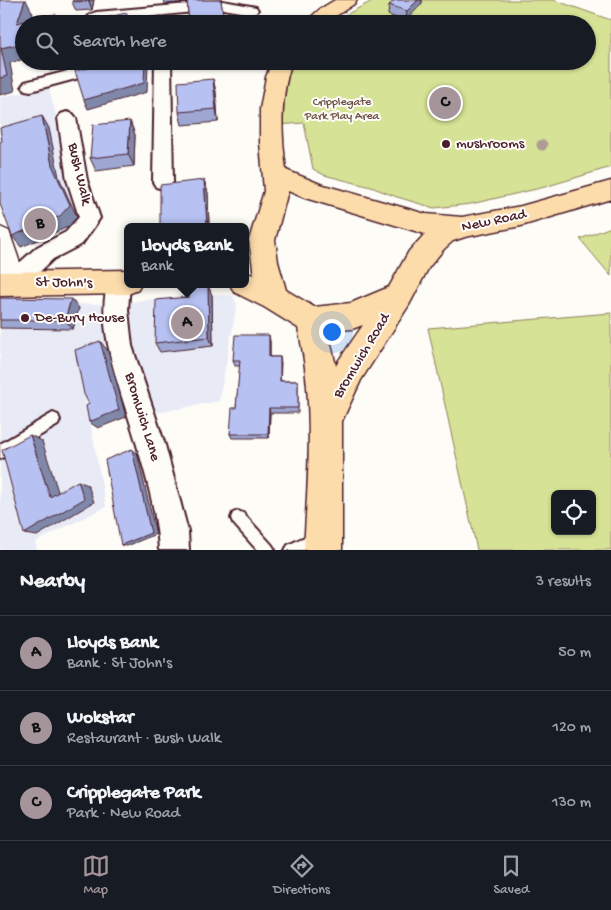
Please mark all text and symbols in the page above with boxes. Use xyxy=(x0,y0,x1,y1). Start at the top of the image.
search box xyxy=(15,15,596,70)
icon: search xyxy=(33,29,61,57)
text: Search here xyxy=(73,31,167,54)
pin: C xyxy=(429,84,461,122)
park label: Cripplegate Park Play Area xyxy=(304,96,380,124)
place label: mushrooms xyxy=(456,135,525,153)
marker: mushrooms xyxy=(440,138,452,150)
street label: Bush Walk xyxy=(63,140,95,208)
pin: B xyxy=(24,205,56,243)
street label: New Road xyxy=(460,205,529,237)
popup xyxy=(124,223,249,288)
text: Lloyds Bank xyxy=(141,235,232,258)
text: Bank xyxy=(141,258,173,277)
street label: St John's xyxy=(35,274,93,293)
pin: A xyxy=(171,304,203,342)
place label: De-Bury House xyxy=(34,309,125,327)
street label: Bromwich Road xyxy=(329,309,395,403)
marker: De-Bury House xyxy=(19,312,31,324)
your location xyxy=(319,319,345,345)
street label: Bromwich Lane xyxy=(120,370,164,464)
map controls xyxy=(551,490,596,535)
button: locate xyxy=(551,490,596,535)
text: Nearby xyxy=(20,570,85,595)
text: 3 results xyxy=(536,573,591,592)
text: Lloyds Bank xyxy=(67,632,158,655)
text: A xyxy=(31,644,41,663)
text: 50 m xyxy=(558,644,591,663)
text: Bank · St John's xyxy=(67,655,172,674)
text: Wokstar xyxy=(67,707,134,730)
text: B xyxy=(32,719,40,738)
text: 120 m xyxy=(552,719,591,738)
text: Restaurant · Bush Walk xyxy=(67,730,221,749)
text: Cripplegate Park xyxy=(67,782,200,805)
text: C xyxy=(32,794,40,813)
text: 130 m xyxy=(552,794,591,813)
text: Park · New Road xyxy=(67,805,180,824)
tab: Map xyxy=(82,852,110,899)
tab: Directions xyxy=(273,852,330,899)
tab: Saved xyxy=(493,852,529,899)

